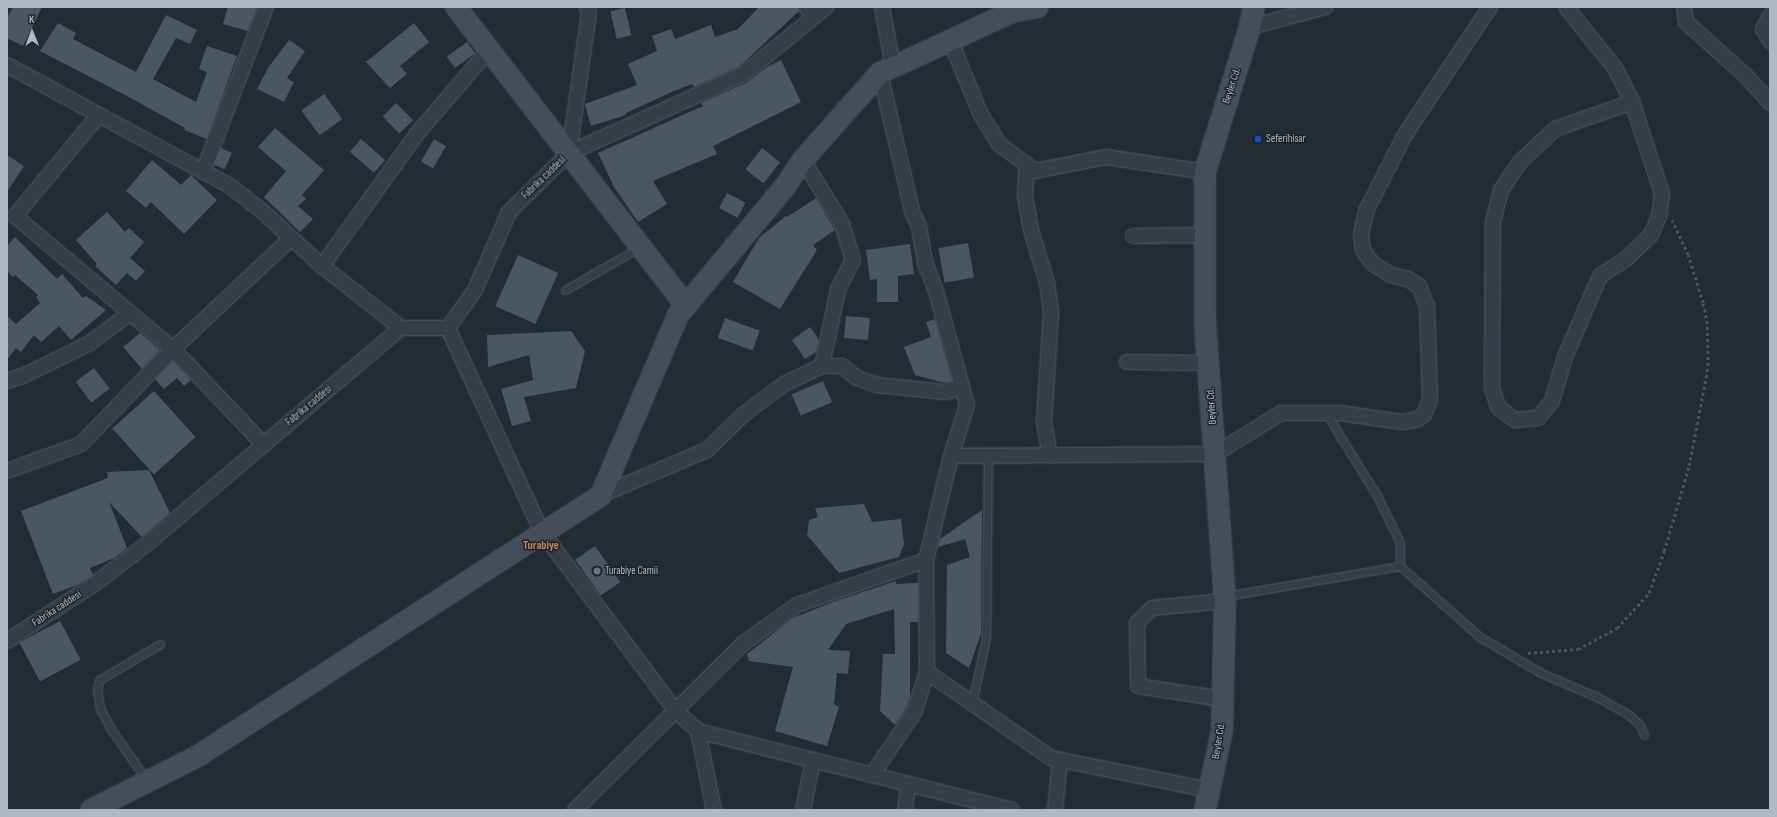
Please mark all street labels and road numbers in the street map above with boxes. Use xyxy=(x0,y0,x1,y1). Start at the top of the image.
street label: Beyler Cd. xyxy=(1220,66,1244,106)
street label: Fabrika caddesi xyxy=(519,154,569,202)
street label: Fabrika caddesi xyxy=(283,383,335,429)
street label: Beyler Cd. xyxy=(1204,387,1220,425)
street label: Fabrika caddesi xyxy=(30,588,84,630)
street label: Beyler Cd. xyxy=(1210,722,1228,760)

